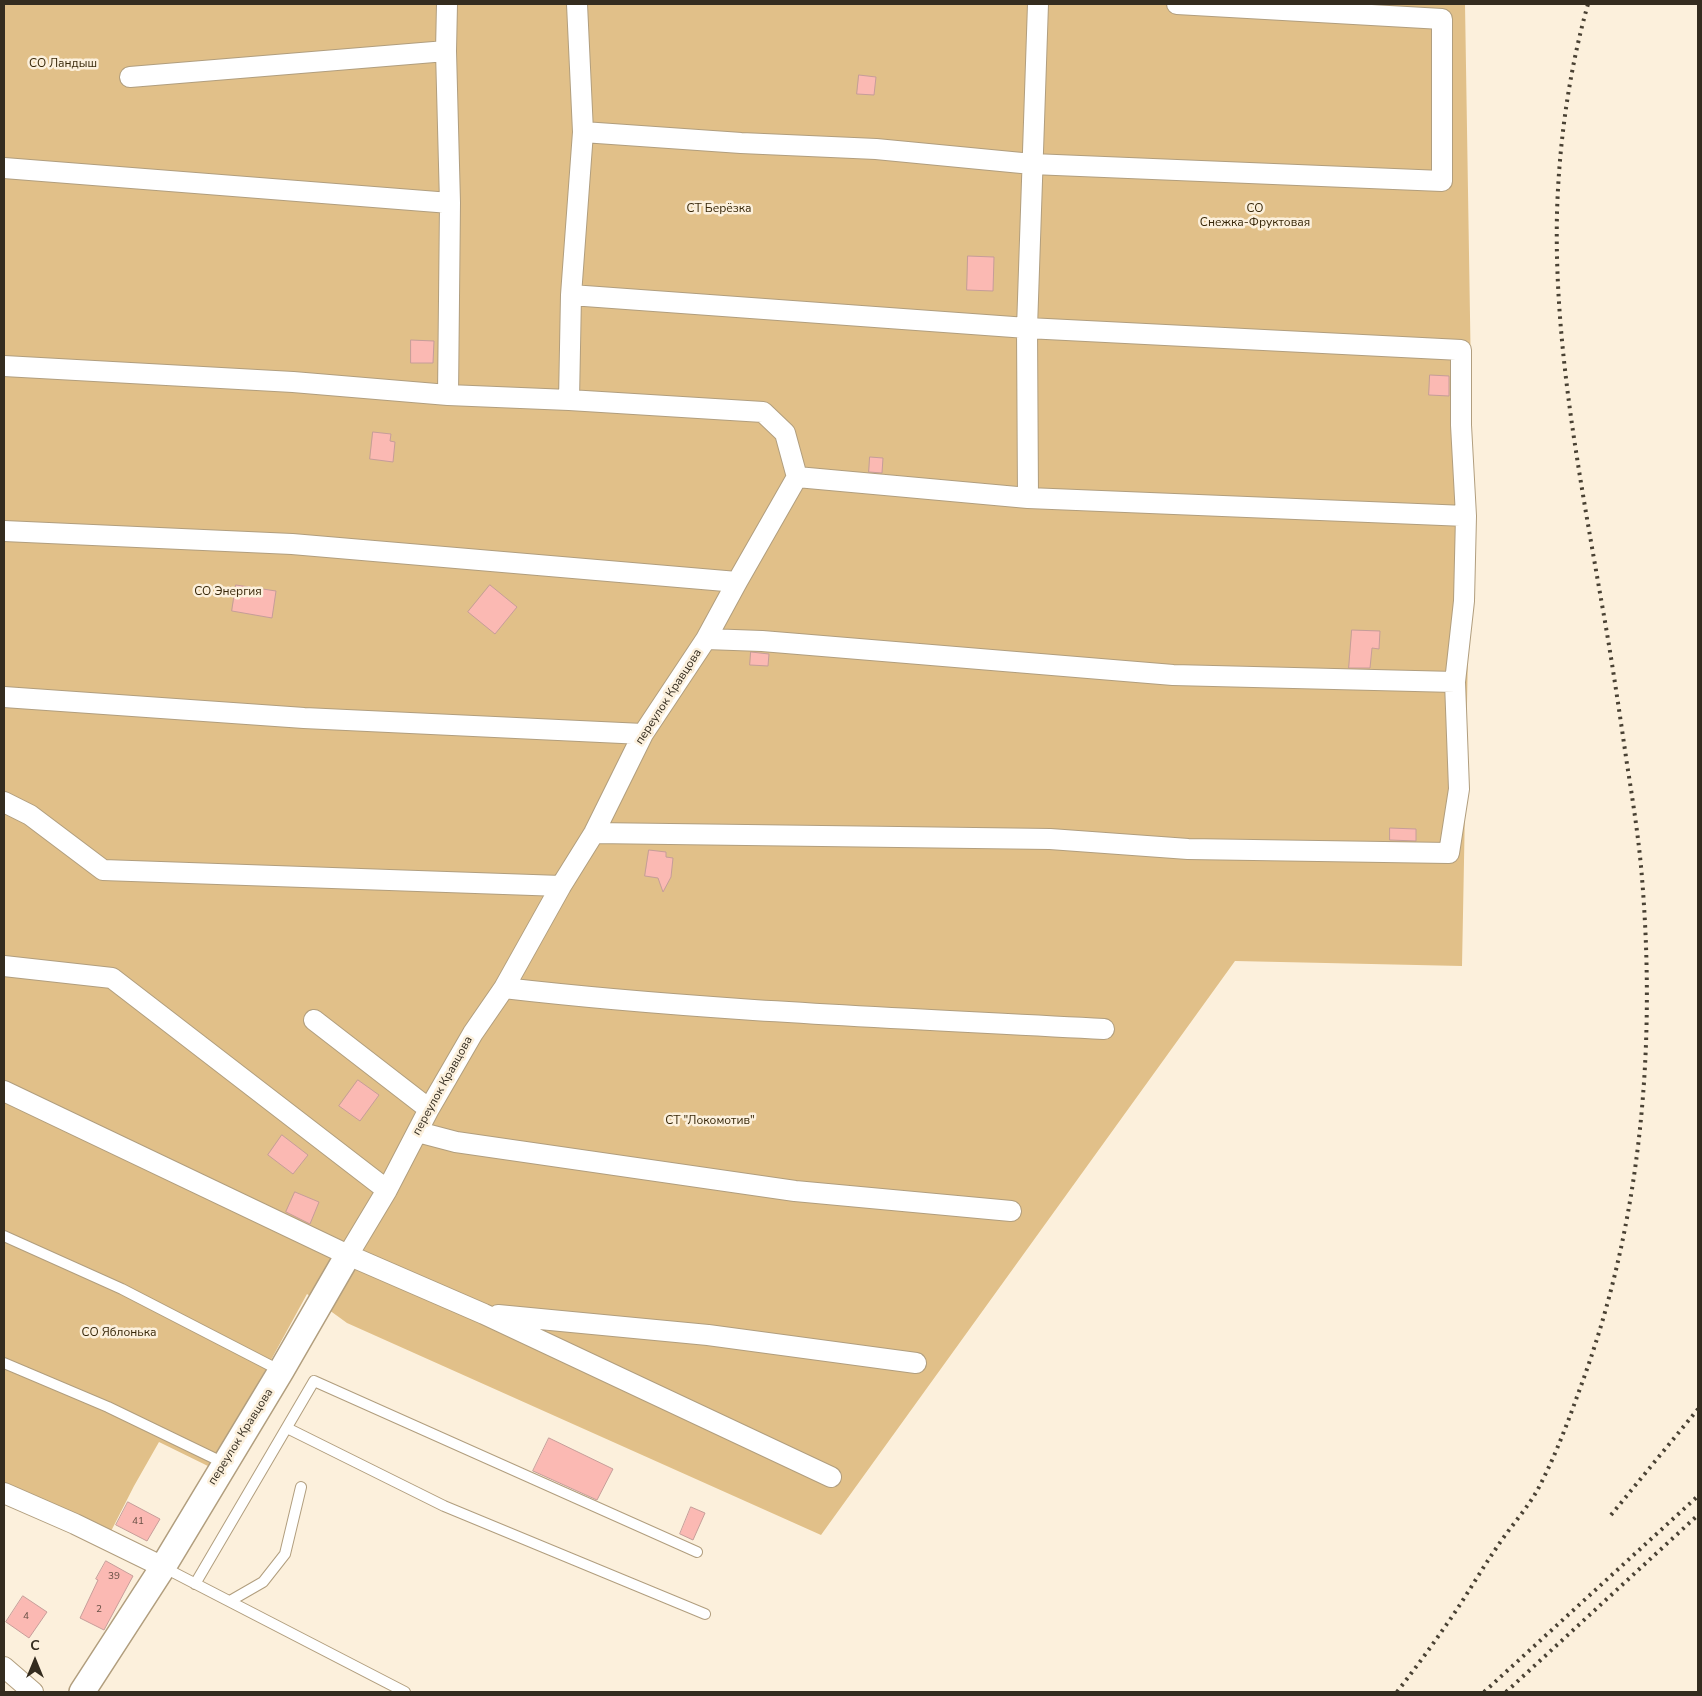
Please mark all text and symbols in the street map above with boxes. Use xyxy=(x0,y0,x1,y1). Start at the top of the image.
park label: СО Ландыш xyxy=(29,57,97,71)
park label: СТ Берёзка xyxy=(686,202,752,216)
park label: СО Снежка-Фруктовая xyxy=(1200,202,1310,230)
park label: СО Энергия xyxy=(194,585,262,599)
street label: переулок Кравцова xyxy=(633,647,705,747)
street label: переулок Кравцова xyxy=(410,1034,476,1138)
park label: СТ "Локомотив" xyxy=(665,1114,755,1128)
park label: СО Яблонька xyxy=(82,1326,156,1340)
street label: переулок Кравцова xyxy=(206,1386,276,1488)
house number: 41 xyxy=(132,1516,144,1528)
house number: 39 xyxy=(108,1571,120,1583)
house number: 2 xyxy=(96,1604,102,1616)
house number: 4 xyxy=(23,1611,29,1623)
north arrow xyxy=(10,1636,60,1686)
text: С xyxy=(30,1636,40,1655)

